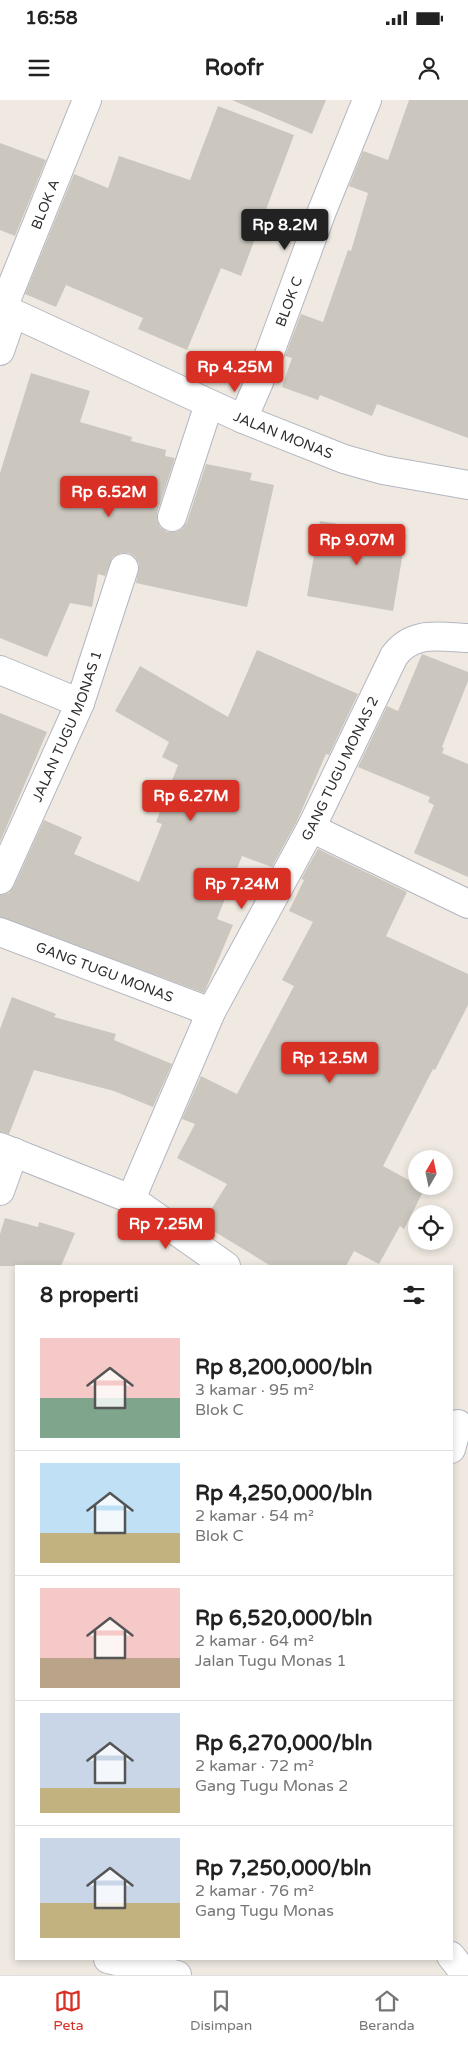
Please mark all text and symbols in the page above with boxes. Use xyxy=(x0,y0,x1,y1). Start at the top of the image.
text: 16:58 xyxy=(25,7,78,29)
icon: menu xyxy=(25,54,53,82)
icon: person xyxy=(415,54,443,82)
text: Roofr xyxy=(204,55,264,81)
street label: BLOK A xyxy=(28,177,63,232)
pin: Rp 8.2M xyxy=(239,208,331,251)
text: Rp 8.2M xyxy=(252,215,318,235)
street label: BLOK C xyxy=(272,274,306,329)
pin: Rp 4.25M xyxy=(183,350,287,393)
text: Rp 4.25M xyxy=(197,357,273,377)
street label: JALAN MONAS xyxy=(231,408,336,463)
pin: Rp 6.52M xyxy=(57,476,161,518)
text: Rp 6.52M xyxy=(71,482,147,502)
pin: Rp 9.07M xyxy=(305,524,409,566)
text: Rp 9.07M xyxy=(319,530,395,550)
street label: JALAN TUGU MONAS 1 xyxy=(29,649,105,804)
street label: GANG TUGU MONAS 2 xyxy=(298,694,382,844)
pin: Rp 6.27M xyxy=(139,780,243,822)
text: Rp 6.27M xyxy=(153,786,229,806)
pin: Rp 7.24M xyxy=(190,868,294,910)
text: Rp 7.24M xyxy=(205,874,279,894)
street label: GANG TUGU MONAS xyxy=(33,938,176,1006)
pin: Rp 12.5M xyxy=(278,1042,382,1084)
text: Rp 12.5M xyxy=(292,1048,368,1068)
north arrow xyxy=(408,1150,452,1195)
map controls xyxy=(408,1150,453,1250)
button: locate xyxy=(408,1205,453,1250)
pin: Rp 7.25M xyxy=(114,1208,218,1250)
text: Rp 7.25M xyxy=(129,1214,203,1234)
icon: filters xyxy=(400,1281,428,1309)
text: 8 properti xyxy=(40,1283,139,1308)
text: Rp 8,200,000/bln xyxy=(195,1355,372,1380)
icon: home xyxy=(80,1358,140,1418)
text: 3 kamar · 95 m² xyxy=(195,1380,314,1400)
text: Blok C xyxy=(195,1400,244,1420)
text: Rp 4,250,000/bln xyxy=(195,1481,372,1506)
icon: home xyxy=(80,1483,140,1543)
text: 2 kamar · 54 m² xyxy=(195,1506,314,1526)
text: Blok C xyxy=(195,1526,244,1546)
text: Rp 6,520,000/bln xyxy=(195,1606,372,1631)
icon: home xyxy=(80,1608,140,1668)
text: 2 kamar · 64 m² xyxy=(195,1631,314,1651)
text: Jalan Tugu Monas 1 xyxy=(195,1651,346,1671)
text: Rp 6,270,000/bln xyxy=(195,1731,372,1756)
icon: home xyxy=(80,1733,140,1793)
text: 2 kamar · 72 m² xyxy=(195,1756,314,1776)
text: Gang Tugu Monas 2 xyxy=(195,1776,348,1796)
text: Rp 7,250,000/bln xyxy=(195,1856,371,1881)
icon: home xyxy=(80,1858,140,1918)
text: 2 kamar · 76 m² xyxy=(195,1881,314,1901)
text: Gang Tugu Monas xyxy=(195,1901,334,1921)
tab: Peta xyxy=(53,1987,84,2034)
tab: Disimpan xyxy=(190,1987,252,2034)
tab: Beranda xyxy=(359,1987,415,2034)

